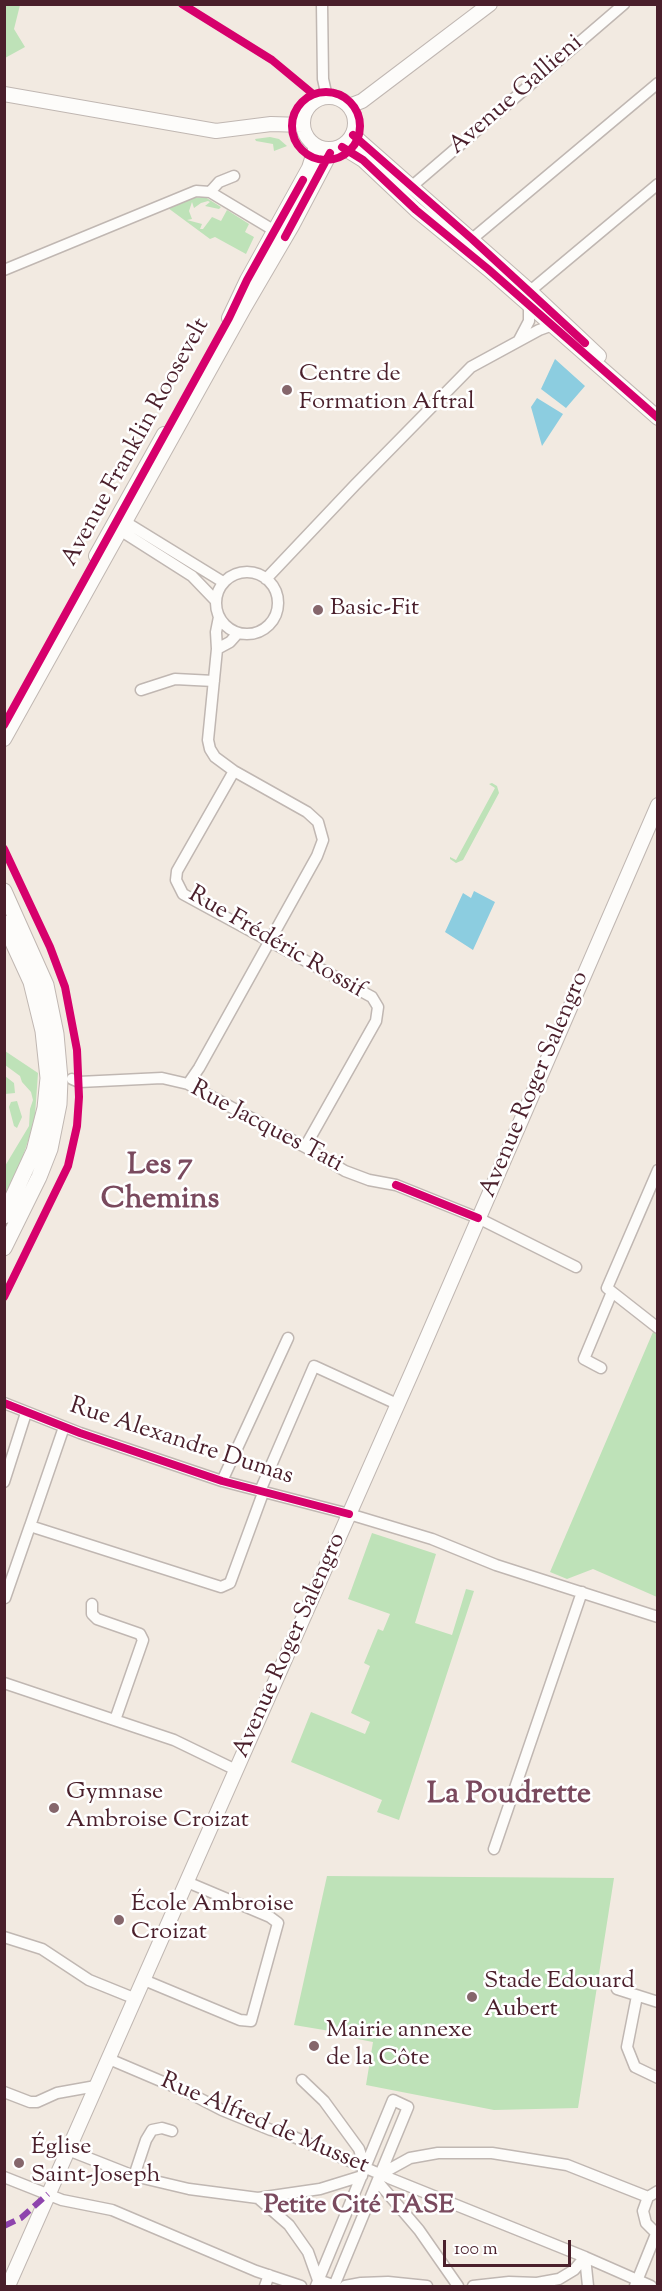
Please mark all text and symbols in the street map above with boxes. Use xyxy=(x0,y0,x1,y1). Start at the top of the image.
street label: Avenue Gallieni xyxy=(444,30,590,162)
street label: Avenue Franklin Roosevelt xyxy=(57,314,217,572)
place label: Centre de Formation Aftral xyxy=(299,362,475,418)
marker: Centre de Formation Aftral xyxy=(280,383,294,397)
place label: Basic-Fit xyxy=(330,596,419,624)
marker: Basic-Fit xyxy=(311,603,325,617)
street label: Rue Frédéric Rossif xyxy=(182,882,370,1006)
street label: Avenue Roger Salengro xyxy=(475,968,597,1202)
street label: Rue Jacques Tati xyxy=(185,1076,347,1180)
district label: Les 7 Chemins xyxy=(101,1150,219,1220)
street label: Rue Alexandre Dumas xyxy=(66,1393,296,1493)
street label: Avenue Roger Salengro xyxy=(228,1529,354,1763)
district label: La Poudrette xyxy=(427,1779,591,1815)
place label: Gymnase Ambroise Croizat xyxy=(66,1780,249,1836)
marker: Gymnase Ambroise Croizat xyxy=(47,1801,61,1815)
place label: École Ambroise Croizat xyxy=(131,1892,294,1948)
marker: École Ambroise Croizat xyxy=(112,1913,126,1927)
place label: Stade Edouard Aubert xyxy=(484,1969,635,2025)
marker: Stade Edouard Aubert xyxy=(465,1990,479,2004)
place label: Mairie annexe de la Côte xyxy=(326,2018,472,2074)
marker: Mairie annexe de la Côte xyxy=(307,2039,321,2053)
street label: Rue Alfred de Musset xyxy=(156,2068,372,2182)
place label: Église Saint-Joseph xyxy=(31,2135,161,2191)
marker: Église Saint-Joseph xyxy=(12,2156,26,2170)
district label: Petite Cité TASE xyxy=(264,2192,454,2224)
scale bar xyxy=(446,2228,574,2266)
text: 100 m xyxy=(454,2237,498,2263)

